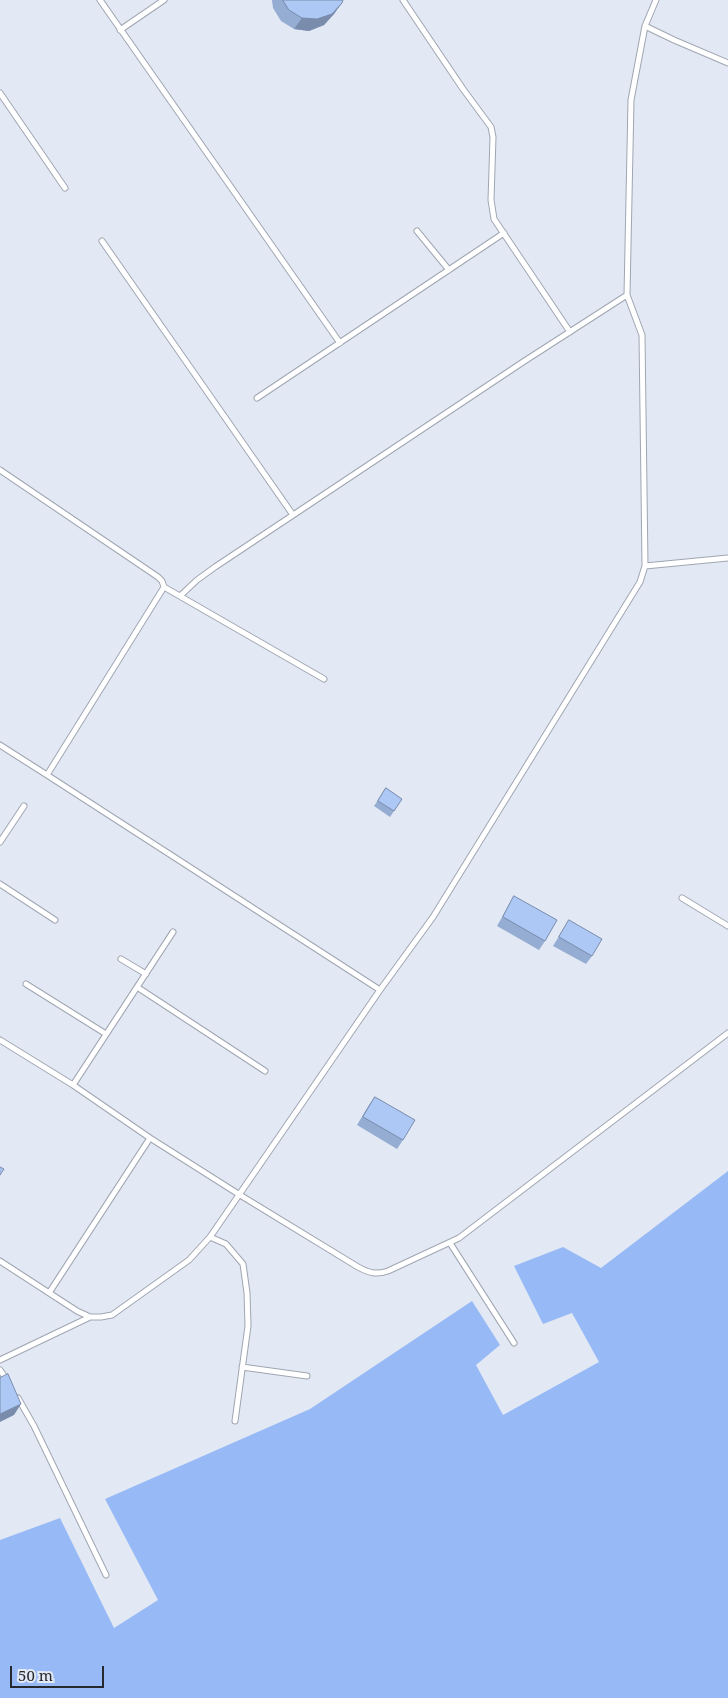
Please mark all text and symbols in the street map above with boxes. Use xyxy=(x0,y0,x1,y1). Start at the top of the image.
scale bar xyxy=(12,1656,106,1688)
text: 50 m xyxy=(18,1665,53,1685)

